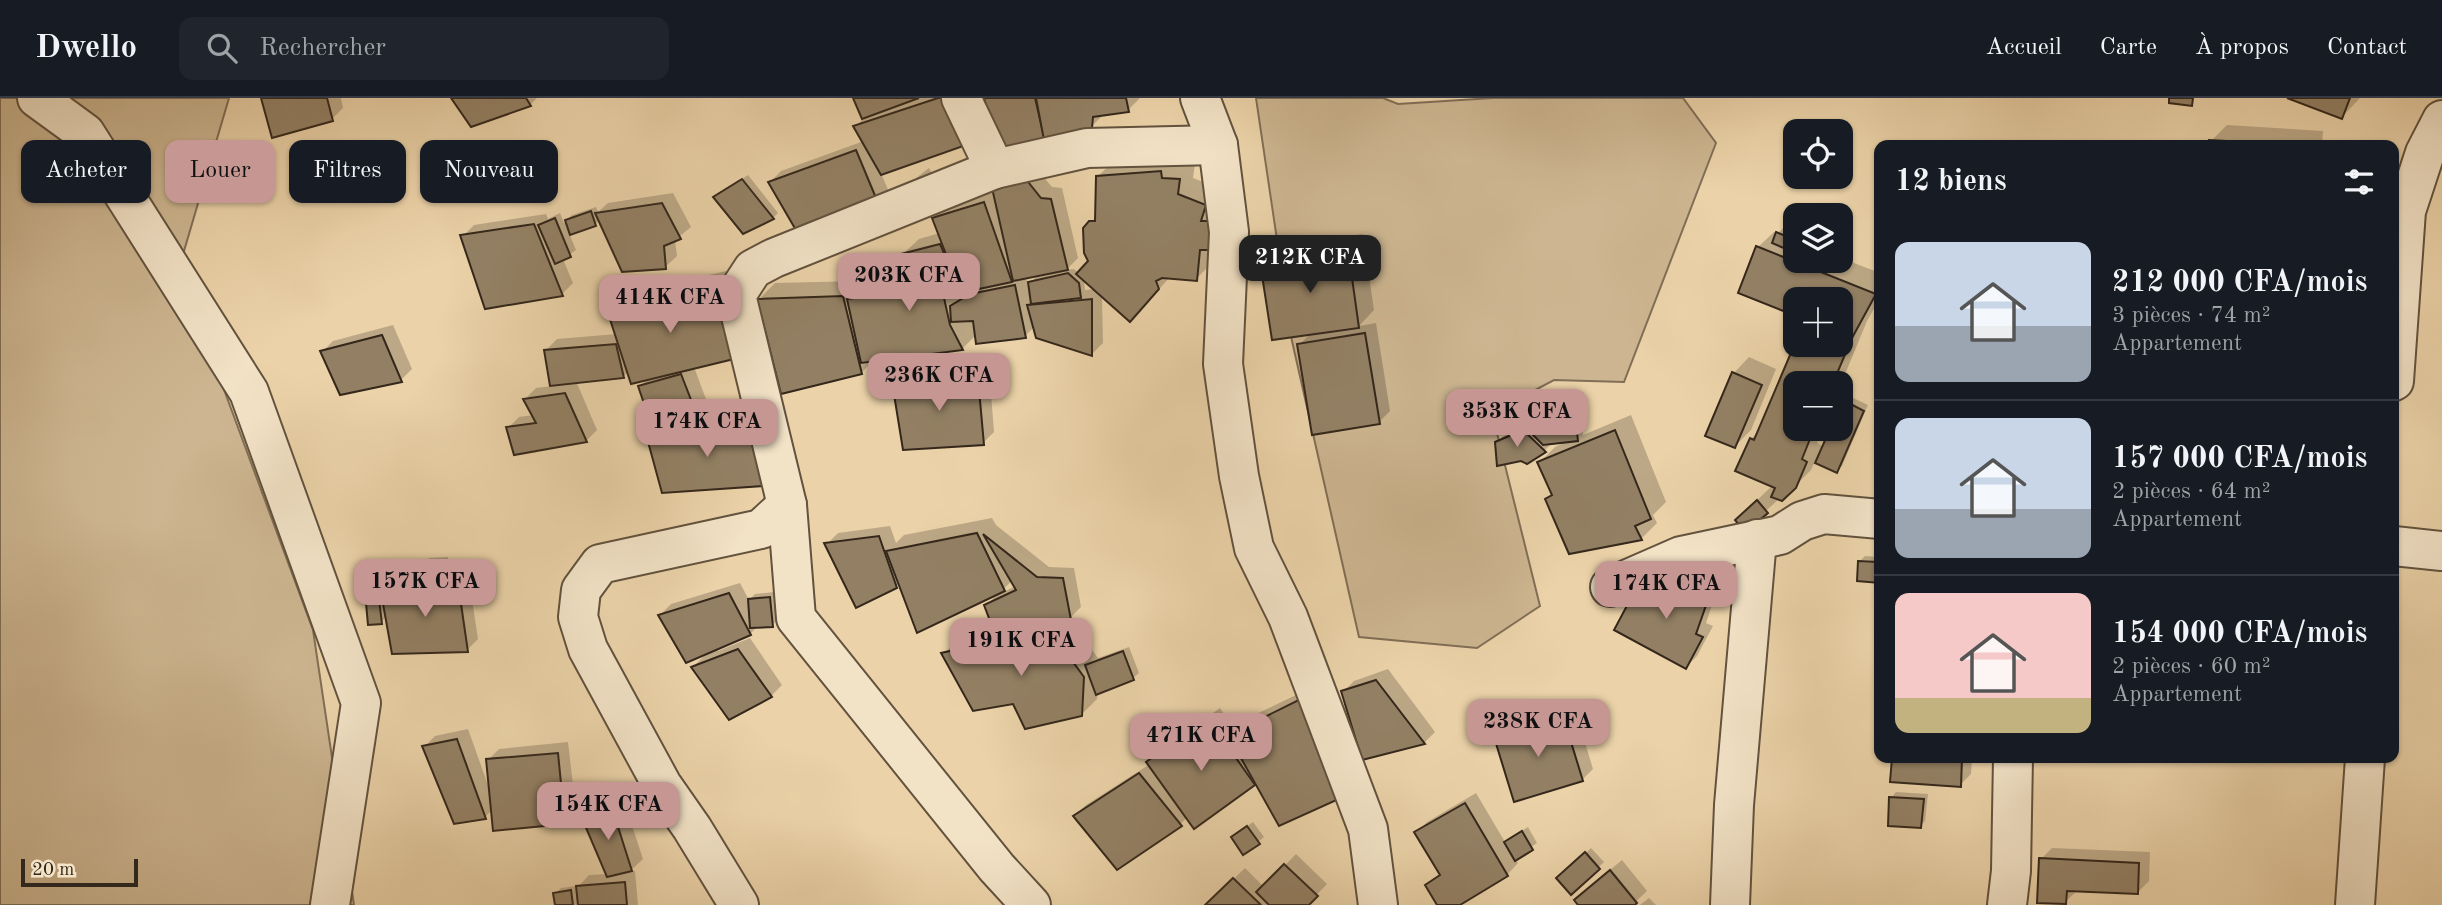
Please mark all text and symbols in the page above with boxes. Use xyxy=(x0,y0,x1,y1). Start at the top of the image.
search box xyxy=(179,17,669,80)
icon: search xyxy=(203,29,241,67)
text: Dwello xyxy=(35,32,137,65)
text: Rechercher xyxy=(259,35,386,61)
text: Accueil xyxy=(1986,36,2062,60)
text: Carte xyxy=(2100,36,2157,60)
text: À propos xyxy=(2195,36,2289,60)
text: Contact xyxy=(2327,36,2407,60)
map controls xyxy=(1783,119,1853,441)
button: locate xyxy=(1783,119,1853,189)
chip: Acheter xyxy=(21,140,151,203)
chip: Louer xyxy=(165,140,275,203)
chip: Filtres xyxy=(289,140,406,203)
chip: Nouveau xyxy=(420,140,558,203)
icon: filters xyxy=(2340,163,2378,201)
text: 12 biens xyxy=(1895,167,2007,197)
button: layers xyxy=(1783,203,1853,273)
pin: 212K CFA xyxy=(1238,236,1382,295)
text: 212K CFA xyxy=(1255,246,1365,269)
pin: 203K CFA xyxy=(837,254,981,313)
text: 203K CFA xyxy=(854,264,964,287)
text: 212 000 CFA/mois xyxy=(2112,268,2367,298)
icon: home xyxy=(1951,270,2035,354)
pin: 414K CFA xyxy=(598,275,742,335)
text: 414K CFA xyxy=(615,286,725,309)
button: + xyxy=(1783,287,1853,357)
text: 3 pièces · 74 m² xyxy=(2112,304,2271,327)
text: Appartement xyxy=(2112,332,2242,355)
pin: 236K CFA xyxy=(867,354,1011,413)
text: 236K CFA xyxy=(884,364,994,387)
button: − xyxy=(1783,371,1853,441)
pin: 353K CFA xyxy=(1445,390,1589,449)
pin: 174K CFA xyxy=(635,400,779,459)
text: 353K CFA xyxy=(1462,400,1572,423)
text: 174K CFA xyxy=(652,410,762,433)
text: 157 000 CFA/mois xyxy=(2112,444,2367,474)
icon: home xyxy=(1951,446,2035,530)
text: 2 pièces · 64 m² xyxy=(2112,480,2271,503)
text: Appartement xyxy=(2112,508,2242,531)
pin: 157K CFA xyxy=(353,560,497,619)
pin: 174K CFA xyxy=(1594,561,1738,621)
text: 157K CFA xyxy=(370,570,480,593)
text: 174K CFA xyxy=(1611,572,1721,595)
pin: 191K CFA xyxy=(949,618,1093,678)
text: 154 000 CFA/mois xyxy=(2112,619,2367,649)
icon: home xyxy=(1951,621,2035,705)
text: 191K CFA xyxy=(966,629,1076,652)
text: 2 pièces · 60 m² xyxy=(2112,655,2271,678)
text: Appartement xyxy=(2112,683,2242,706)
pin: 238K CFA xyxy=(1466,700,1610,759)
text: 238K CFA xyxy=(1483,710,1593,733)
pin: 471K CFA xyxy=(1129,714,1273,773)
text: 471K CFA xyxy=(1146,724,1256,747)
pin: 154K CFA xyxy=(536,782,680,842)
text: 154K CFA xyxy=(553,793,663,816)
scale bar xyxy=(21,856,138,888)
text: 20 m xyxy=(32,861,74,880)

